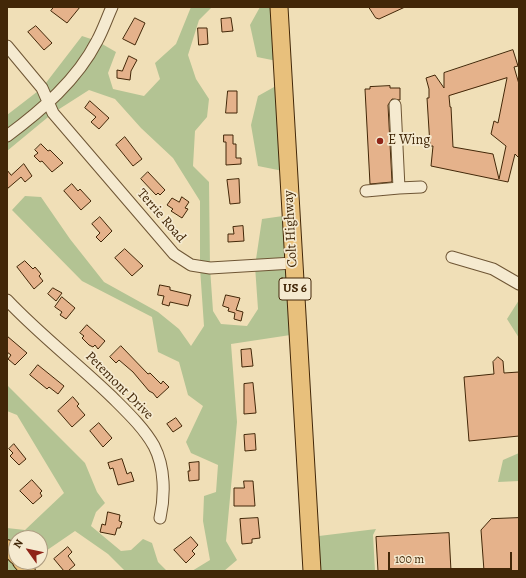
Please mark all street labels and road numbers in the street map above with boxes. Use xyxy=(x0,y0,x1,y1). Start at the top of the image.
street label: Terrie Road xyxy=(133,186,189,246)
street label: Colt Highway xyxy=(281,190,301,268)
road number: US 6 xyxy=(279,278,311,300)
street label: Petemont Drive xyxy=(81,348,157,424)

